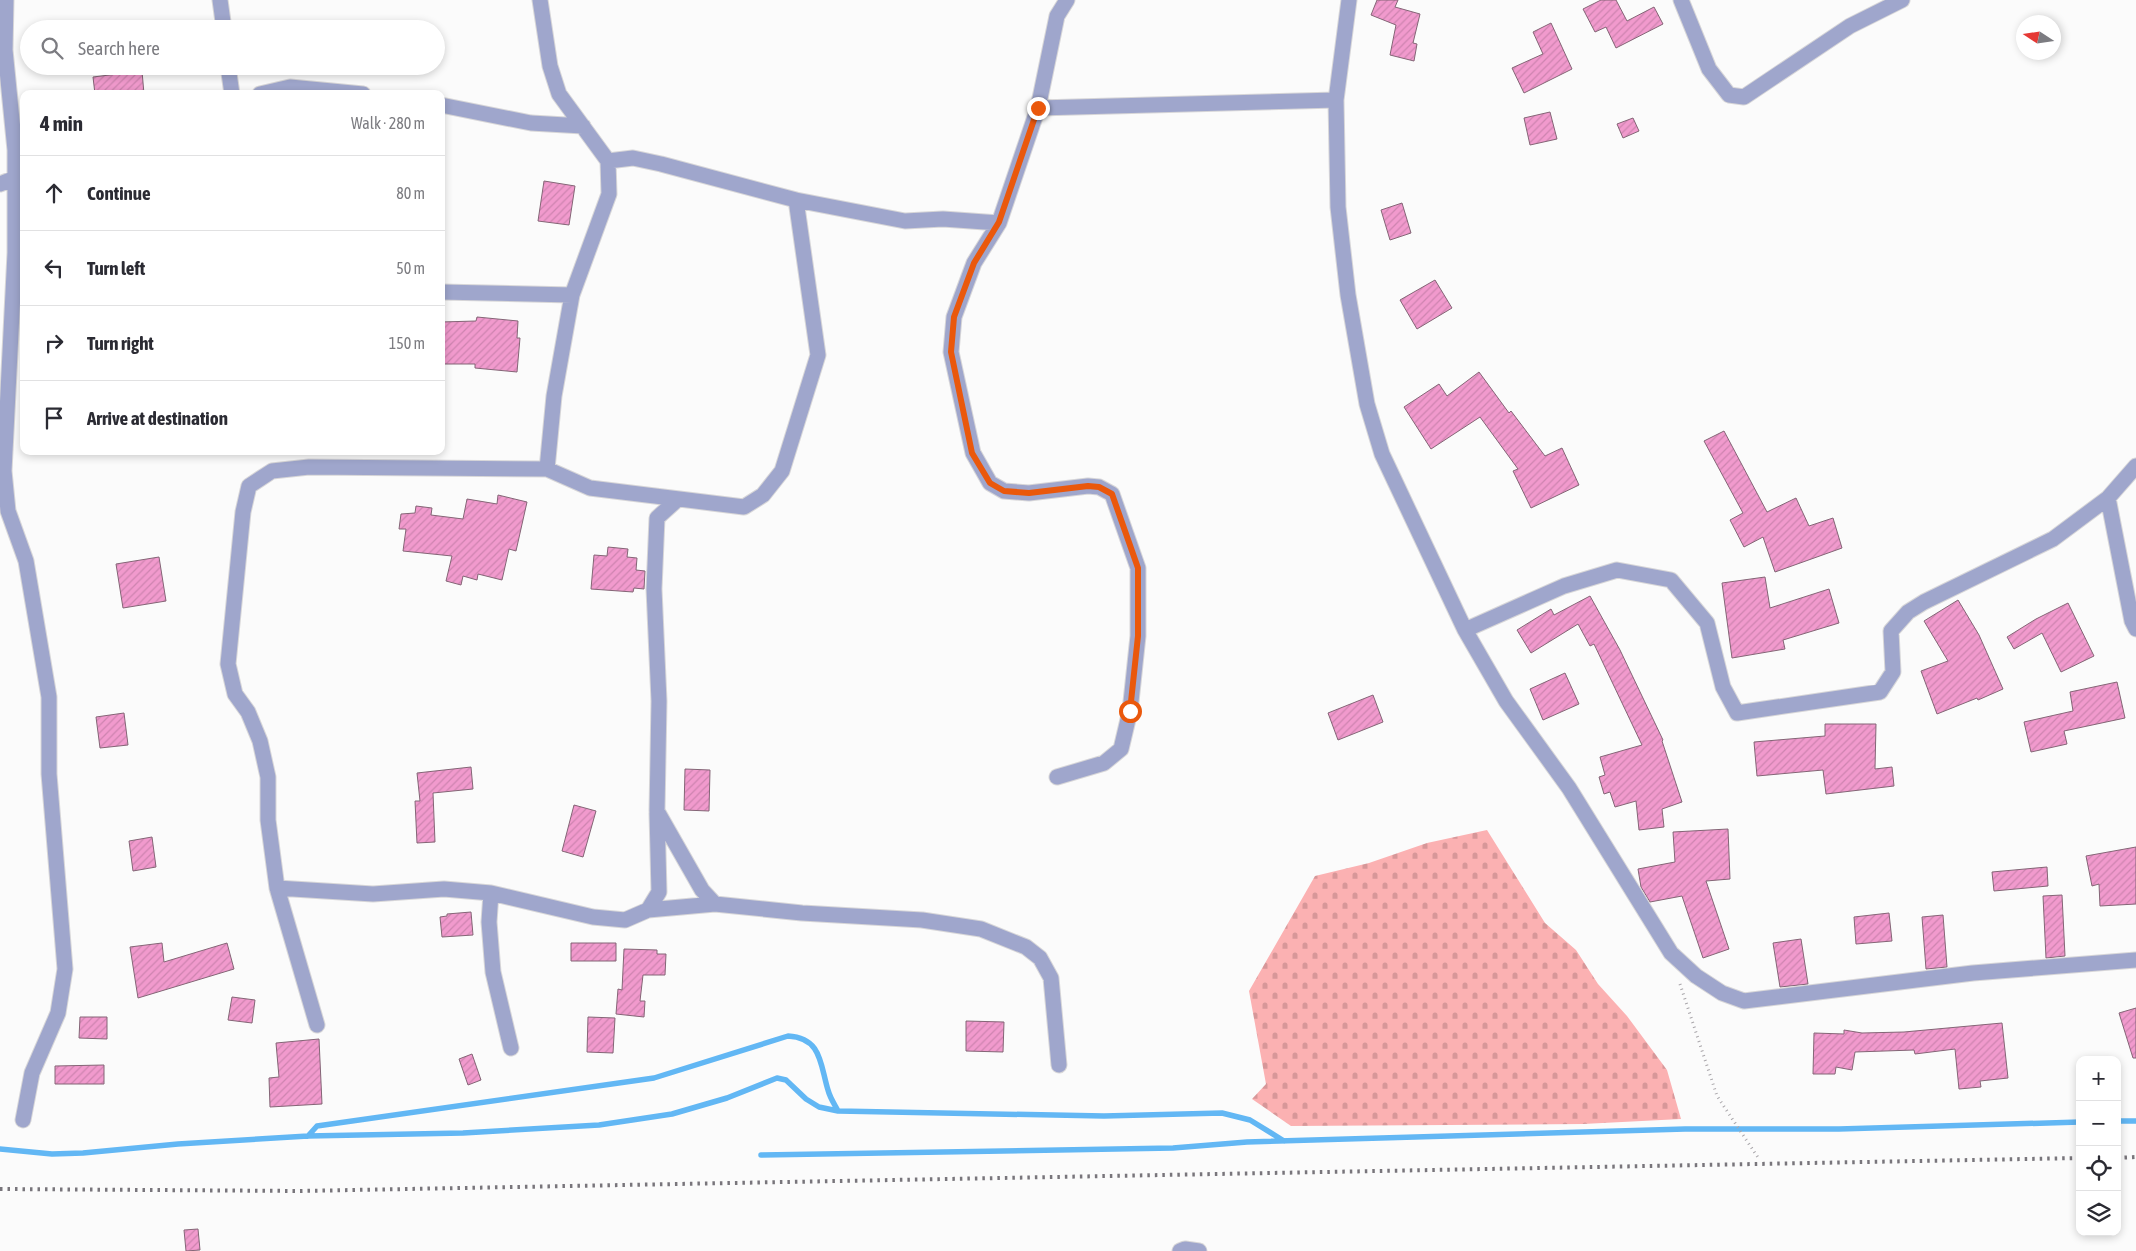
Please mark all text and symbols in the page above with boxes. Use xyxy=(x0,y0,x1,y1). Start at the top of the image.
north arrow xyxy=(2016,15,2061,60)
search box xyxy=(20,20,445,75)
icon: search xyxy=(38,34,66,62)
text: Search here xyxy=(78,37,160,59)
route end xyxy=(1027,97,1050,120)
text: 4 min xyxy=(40,111,83,135)
text: Walk · 280 m xyxy=(351,114,425,132)
icon: ahead xyxy=(40,179,68,207)
text: Continue xyxy=(87,182,151,204)
text: 80 m xyxy=(396,184,425,202)
icon: left xyxy=(40,254,68,282)
text: Turn left xyxy=(87,257,145,279)
text: 50 m xyxy=(396,259,425,277)
icon: right xyxy=(40,329,68,357)
text: Turn right xyxy=(87,332,154,354)
text: 150 m xyxy=(389,334,425,352)
icon: arrive xyxy=(40,404,68,432)
text: Arrive at destination xyxy=(87,407,228,429)
route start xyxy=(1119,700,1142,723)
map controls xyxy=(2076,1056,2121,1236)
button: + xyxy=(2076,1056,2121,1101)
button: − xyxy=(2076,1101,2121,1146)
button: locate xyxy=(2076,1146,2121,1191)
button: layers xyxy=(2076,1191,2121,1236)

